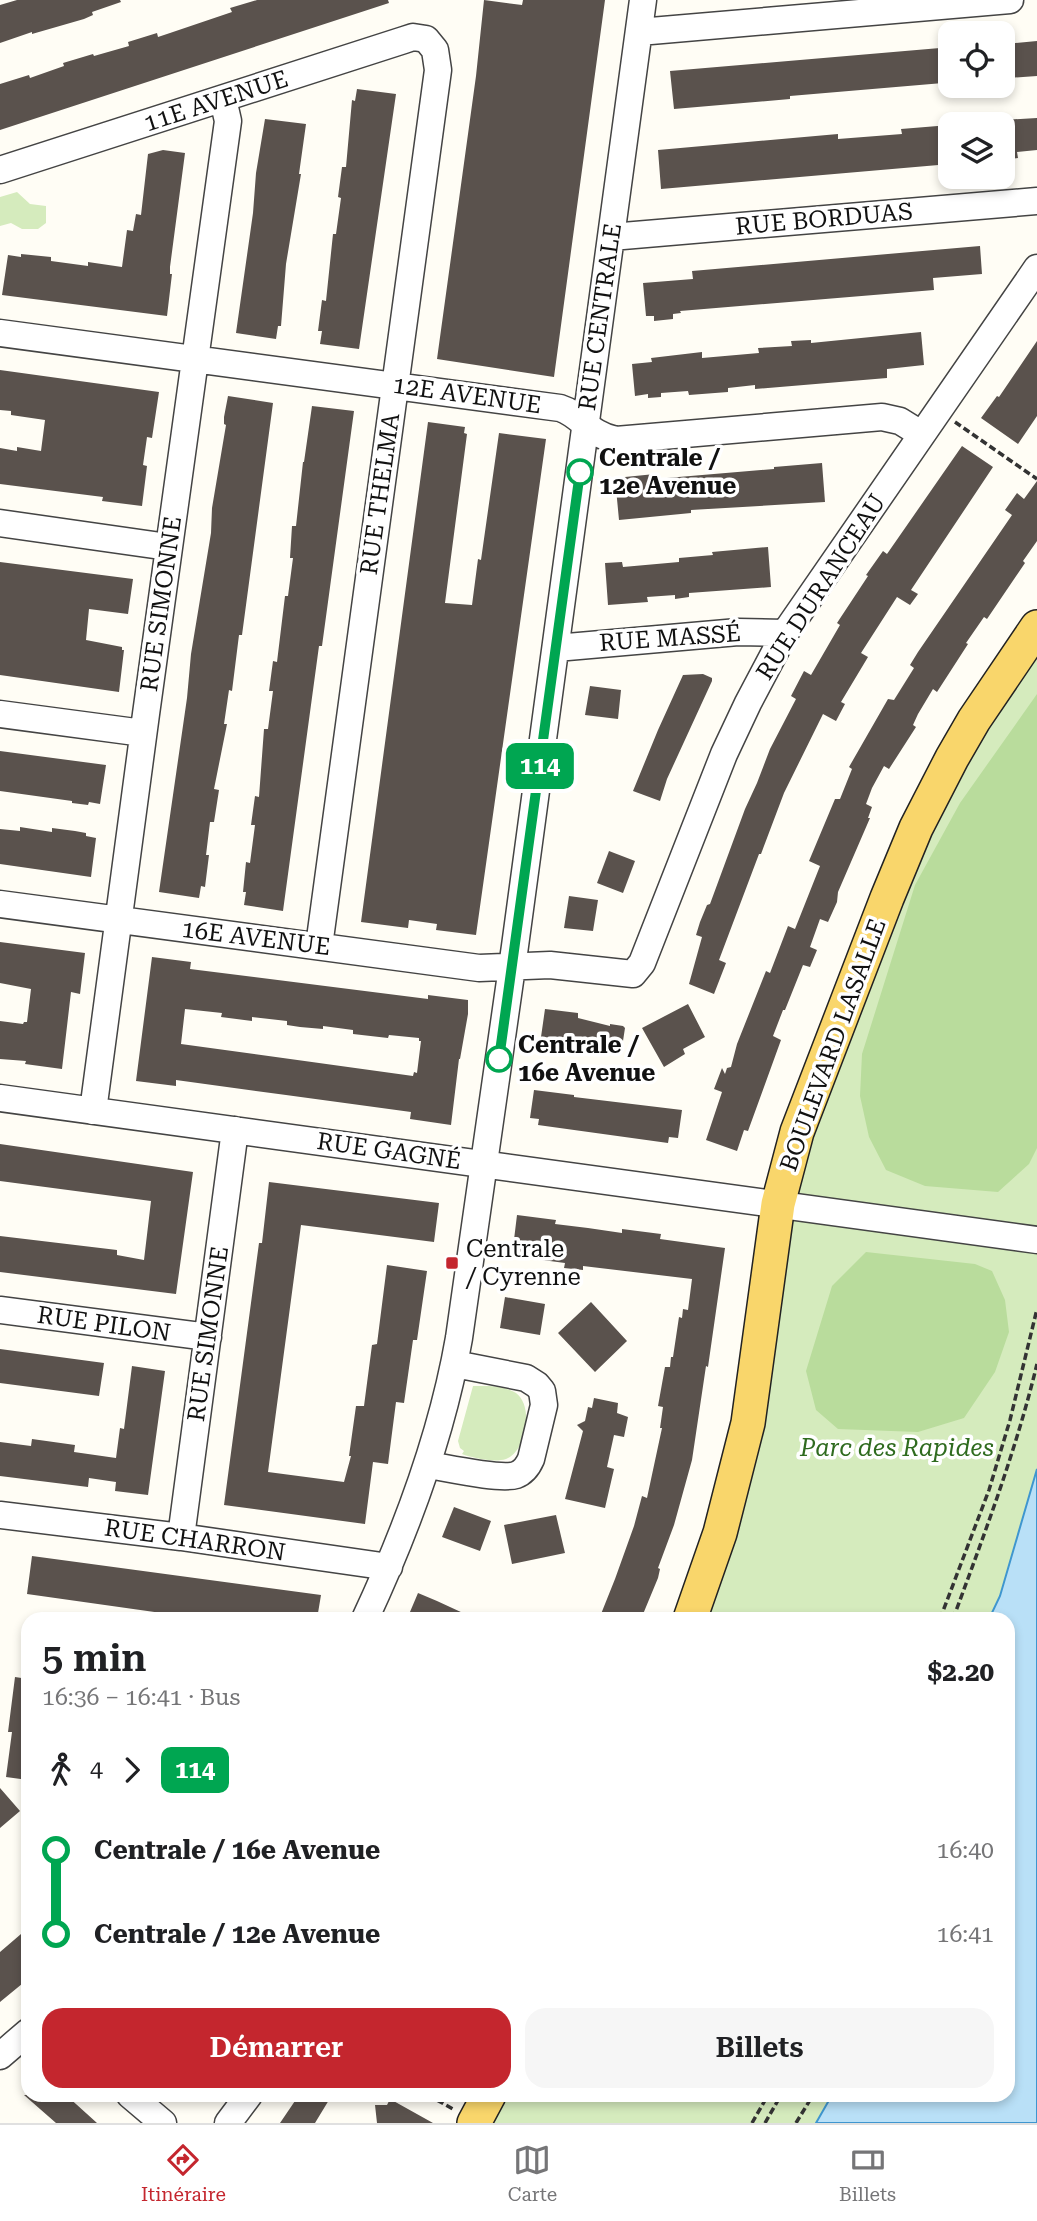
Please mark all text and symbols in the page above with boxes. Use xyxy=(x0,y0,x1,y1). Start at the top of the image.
map controls xyxy=(938,21,1015,189)
button: locate xyxy=(938,21,1015,98)
street label: 11E AVENUE xyxy=(140,65,292,137)
button: layers xyxy=(938,112,1015,189)
street label: RUE BORDUAS xyxy=(734,197,914,241)
street label: RUE CENTRALE xyxy=(573,222,627,412)
street label: 12E AVENUE xyxy=(391,371,543,419)
street label: RUE THELMA xyxy=(355,411,405,577)
place label: Centrale / 12e Avenue xyxy=(599,444,736,500)
marker: Centrale / 12e Avenue xyxy=(567,459,593,485)
street label: RUE DURANCEAU xyxy=(751,489,891,685)
street label: RUE SIMONNE xyxy=(135,515,187,693)
street label: RUE MASSÉ xyxy=(598,618,742,657)
line badge: 114 xyxy=(500,743,580,789)
text: 114 xyxy=(520,752,560,780)
street label: 16E AVENUE xyxy=(180,915,332,961)
street label: BOULEVARD LASALLE xyxy=(774,915,892,1175)
place label: Centrale / 16e Avenue xyxy=(518,1031,655,1087)
marker: Centrale / 16e Avenue xyxy=(486,1046,512,1072)
street label: RUE GAGNÉ xyxy=(315,1126,463,1175)
place label: Centrale / Cyrenne xyxy=(465,1235,581,1291)
street label: RUE SIMONNE xyxy=(182,1245,234,1423)
marker: Centrale / Cyrenne xyxy=(444,1255,460,1271)
street label: RUE PILON xyxy=(36,1301,172,1347)
park label: Parc des Rapides xyxy=(799,1434,994,1462)
street label: RUE CHARRON xyxy=(103,1513,287,1567)
text: 5 min xyxy=(42,1636,147,1680)
text: $2.20 xyxy=(928,1657,994,1687)
text: 16:36 – 16:41 · Bus xyxy=(42,1684,240,1711)
icon: walk xyxy=(42,1751,80,1789)
icon: forward xyxy=(113,1751,151,1789)
text: 4 xyxy=(90,1756,103,1783)
text: 114 xyxy=(175,1756,215,1784)
text: Centrale / 16e Avenue xyxy=(94,1835,380,1865)
text: 16:40 xyxy=(937,1837,994,1864)
text: Centrale / 12e Avenue xyxy=(94,1919,380,1949)
text: 16:41 xyxy=(937,1921,994,1948)
button: Démarrer xyxy=(42,2008,511,2088)
button: Billets xyxy=(525,2008,994,2088)
tab: Itinéraire xyxy=(141,2141,226,2206)
tab: Carte xyxy=(508,2141,557,2206)
tab: Billets xyxy=(839,2141,896,2206)

